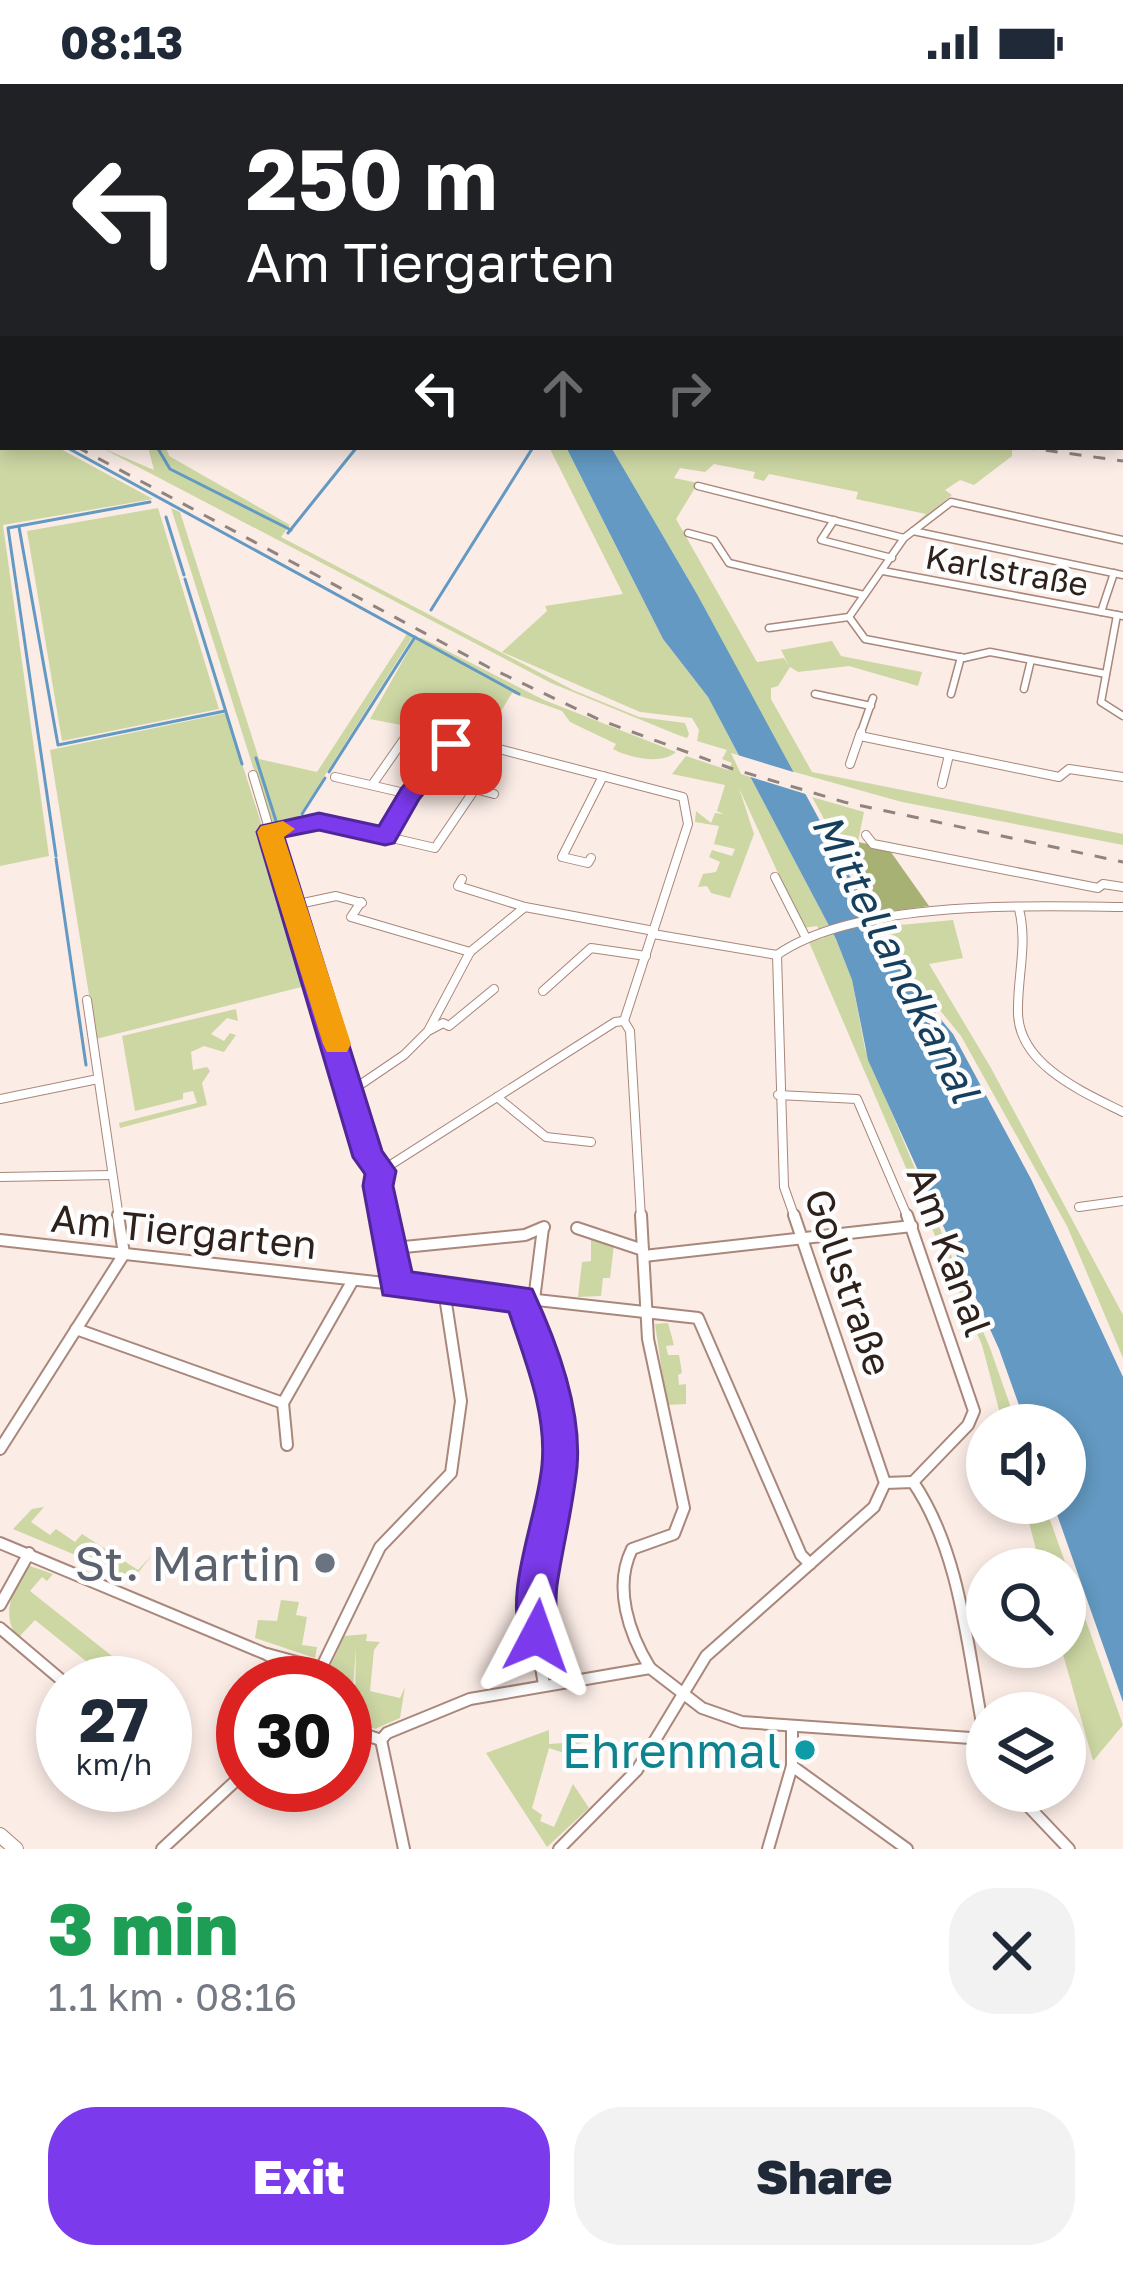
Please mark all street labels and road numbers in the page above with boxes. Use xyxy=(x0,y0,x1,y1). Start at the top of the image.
street label: Karlstraße xyxy=(923,536,1091,604)
street label: Am Kanal xyxy=(898,1160,1002,1342)
street label: Gollstraße xyxy=(795,1183,903,1381)
street label: Am Tiergarten xyxy=(49,1194,319,1268)

